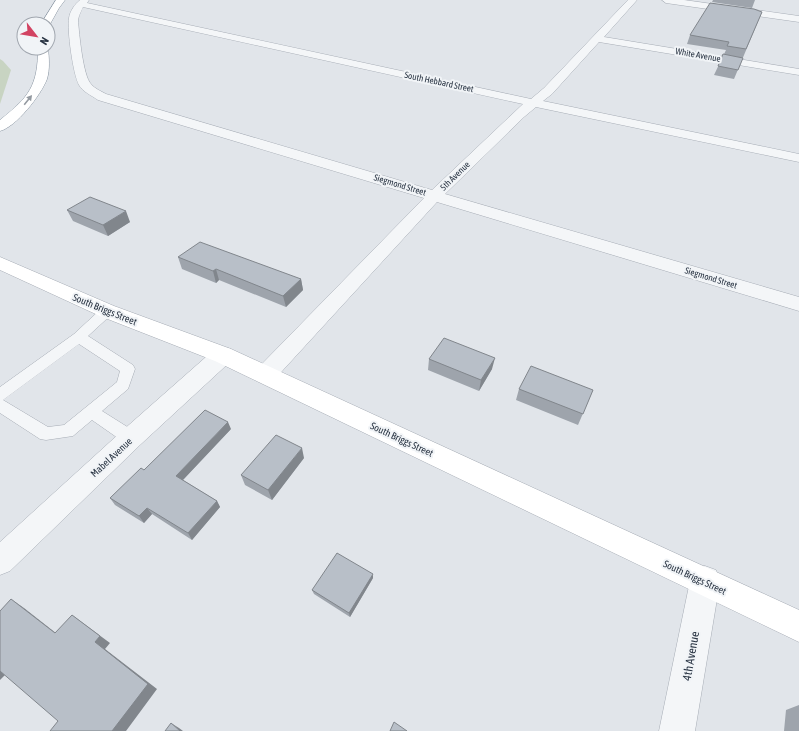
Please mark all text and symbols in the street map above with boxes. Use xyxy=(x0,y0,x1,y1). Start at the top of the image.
north arrow xyxy=(16,16,56,56)
text: N xyxy=(38,35,51,47)
street label: White Avenue xyxy=(675,46,721,64)
street label: South Hebbard Street xyxy=(403,70,475,94)
one-way arrow xyxy=(24,95,32,106)
street label: 5th Avenue xyxy=(438,159,472,193)
street label: Siegmond Street xyxy=(373,172,428,198)
street label: Siegmond Street xyxy=(684,265,739,291)
street label: South Briggs Street xyxy=(71,292,139,327)
street label: South Briggs Street xyxy=(369,420,435,459)
street label: Mabel Avenue xyxy=(88,435,135,479)
street label: South Briggs Street xyxy=(662,558,728,597)
street label: 4th Avenue xyxy=(680,630,702,682)

